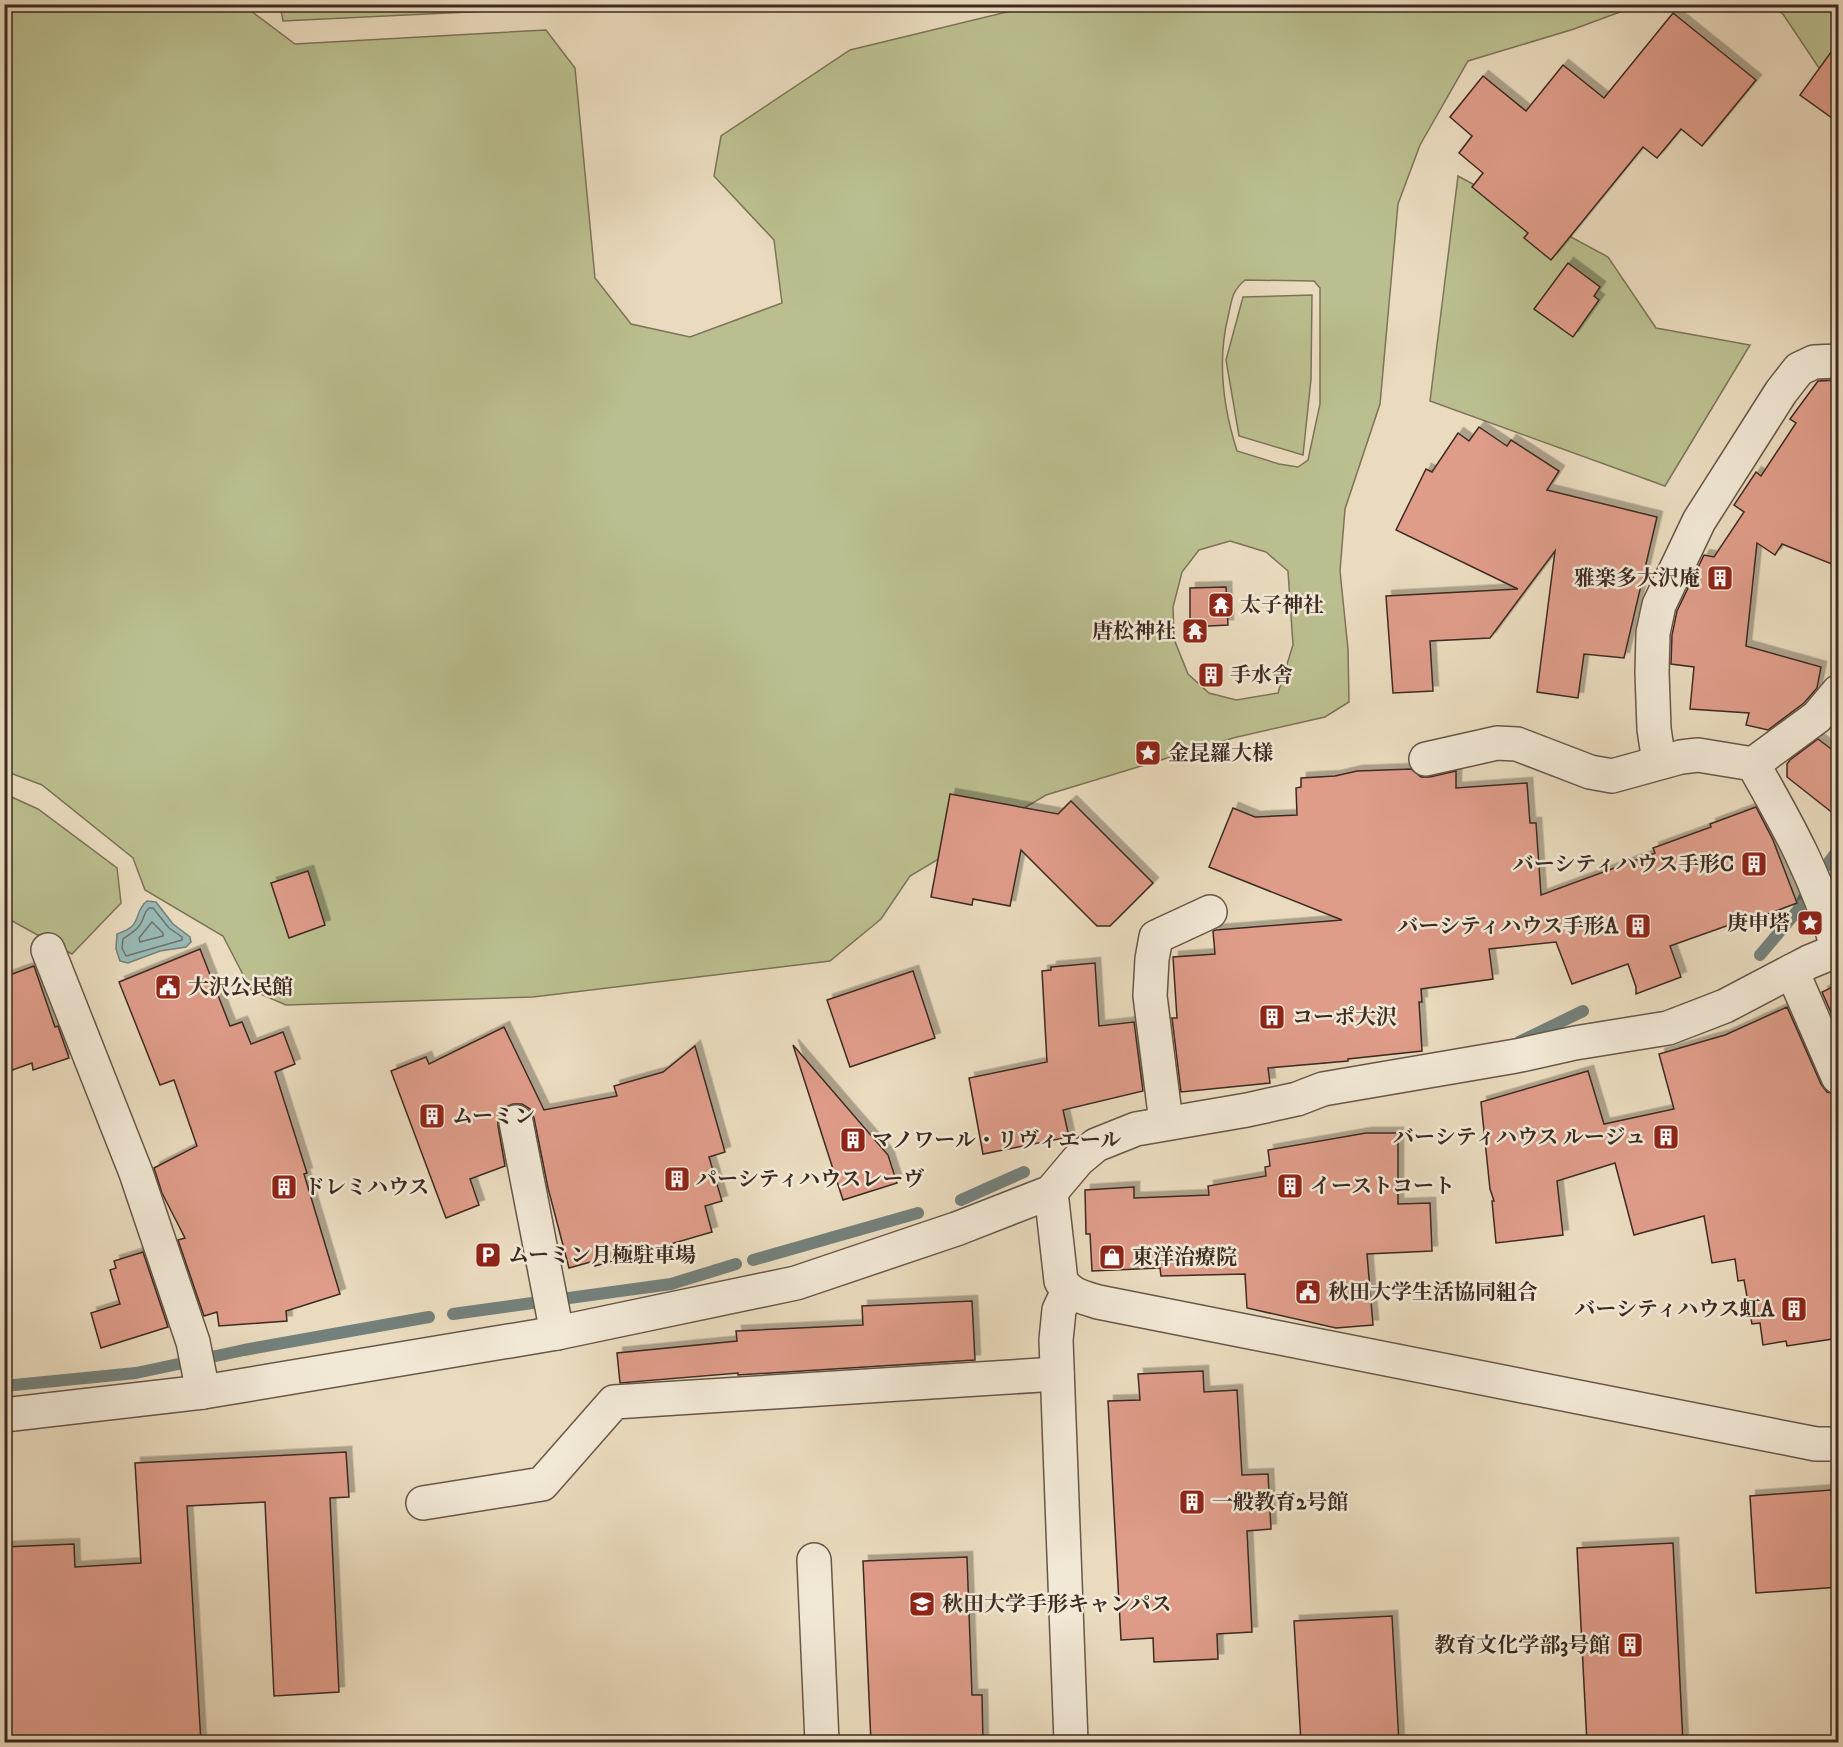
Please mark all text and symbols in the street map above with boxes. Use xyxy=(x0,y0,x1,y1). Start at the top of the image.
building icon: 雅楽多大沢庵 xyxy=(1705,563,1735,593)
place label: 雅楽多大沢庵 xyxy=(1574,566,1700,592)
temple icon: 太子神社 xyxy=(1206,590,1236,620)
place label: 太子神社 xyxy=(1240,593,1324,619)
temple icon: 唐松神社 xyxy=(1180,616,1210,646)
place label: 唐松神社 xyxy=(1092,619,1176,645)
building icon: 手水舎 xyxy=(1196,660,1226,690)
place label: 手水舎 xyxy=(1230,663,1293,689)
place icon: 金昆羅大様 xyxy=(1133,738,1163,768)
place label: 金昆羅大様 xyxy=(1168,741,1273,767)
building icon: バーシティハウス手形C xyxy=(1739,849,1769,879)
place label: バーシティハウス手形C xyxy=(1513,852,1734,878)
place icon: 庚申塔 xyxy=(1795,908,1825,938)
building icon: バーシティハウス手形A xyxy=(1623,911,1653,941)
place label: 庚申塔 xyxy=(1727,911,1790,937)
place label: バーシティハウス手形A xyxy=(1397,914,1619,940)
public building icon: 大沢公民館 xyxy=(153,972,183,1002)
place label: 大沢公民館 xyxy=(188,975,293,1001)
building icon: コーポ大沢 xyxy=(1257,1002,1287,1032)
place label: コーポ大沢 xyxy=(1292,1005,1397,1031)
building icon: ムーミン xyxy=(417,1101,447,1131)
place label: ムーミン xyxy=(452,1104,535,1130)
building icon: バーシティハウス ルージュ xyxy=(1651,1122,1681,1152)
building icon: マノワール・リヴィエール xyxy=(838,1125,868,1155)
place label: バーシティハウス ルージュ xyxy=(1393,1125,1646,1151)
place label: マノワール・リヴィエール xyxy=(872,1128,1121,1154)
building icon: パーシティハウスレーヴ xyxy=(662,1164,692,1194)
place label: パーシティハウスレーヴ xyxy=(696,1167,924,1193)
building icon: イーストコート xyxy=(1275,1171,1305,1201)
building icon: ドレミハウス xyxy=(269,1172,299,1202)
place label: イーストコート xyxy=(1310,1174,1455,1200)
place label: ドレミハウス xyxy=(304,1175,429,1201)
parking icon: ムーミン月極駐車場 xyxy=(473,1240,503,1270)
shop icon: 東洋治療院 xyxy=(1097,1242,1127,1272)
place label: ムーミン月極駐車場 xyxy=(508,1243,696,1269)
place label: 東洋治療院 xyxy=(1132,1245,1237,1271)
public building icon: 秋田大学生活協同組合 xyxy=(1293,1277,1323,1307)
place label: 秋田大学生活協同組合 xyxy=(1328,1280,1538,1306)
building icon: バーシティハウス虹A xyxy=(1779,1294,1809,1324)
place label: バーシティハウス虹A xyxy=(1574,1297,1775,1323)
building icon: 一般教育2号館 xyxy=(1177,1487,1207,1517)
place label: 一般教育2号館 xyxy=(1212,1490,1348,1516)
school or university icon: 秋田大学手形キャンパス xyxy=(907,1589,937,1619)
place label: 秋田大学手形キャンパス xyxy=(942,1592,1172,1618)
building icon: 教育文化学部3号館 xyxy=(1615,1630,1645,1660)
place label: 教育文化学部3号館 xyxy=(1434,1633,1610,1659)

